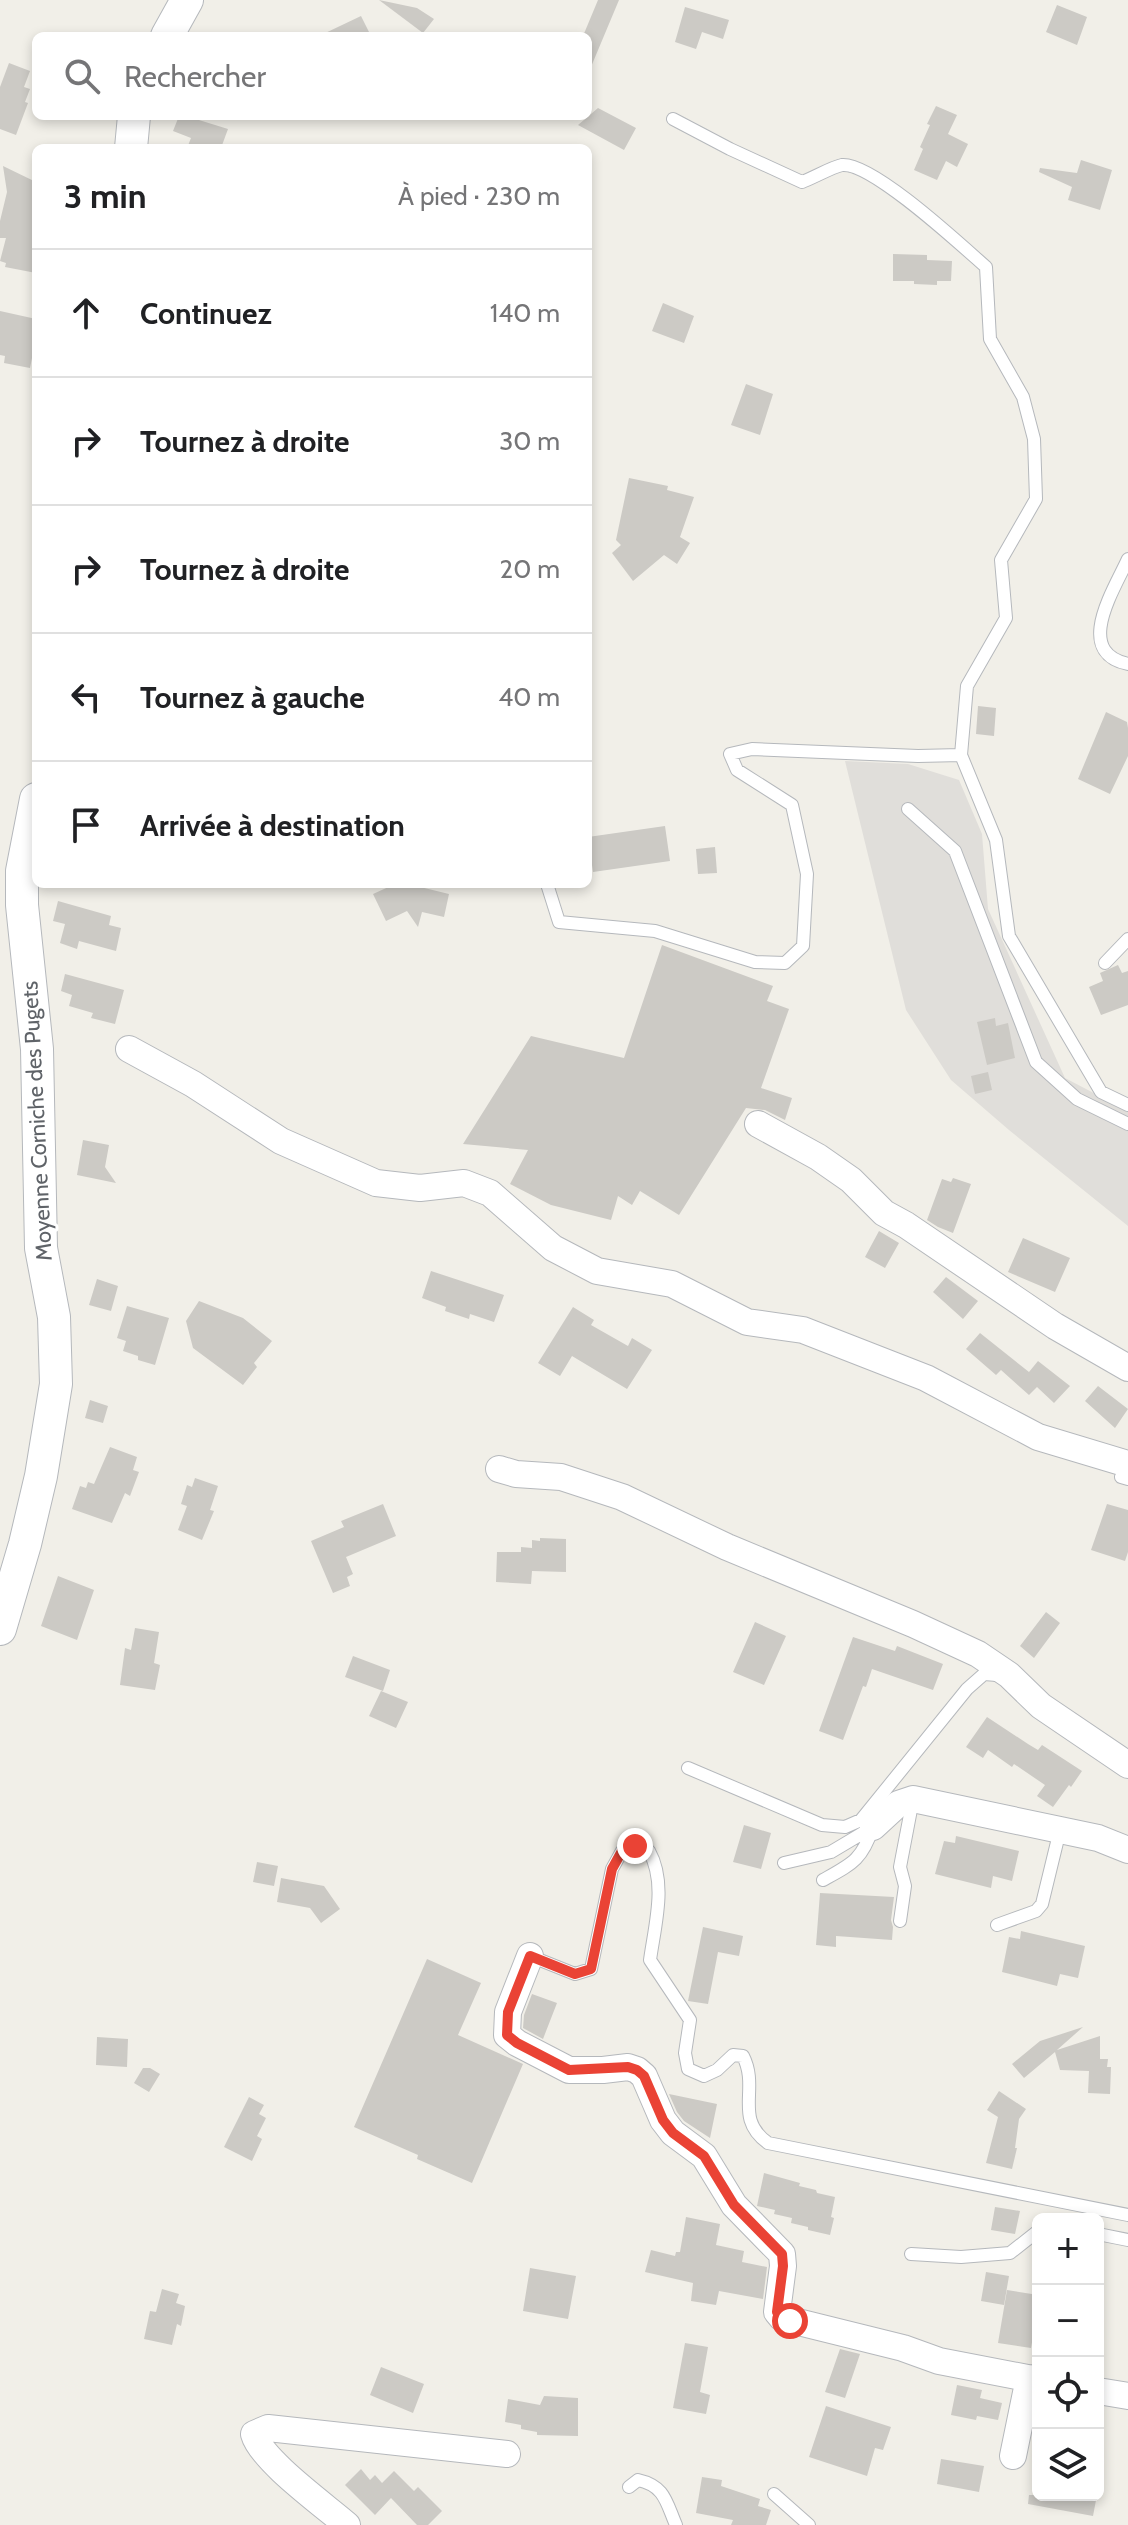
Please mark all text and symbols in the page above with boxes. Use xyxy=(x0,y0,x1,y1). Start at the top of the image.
search box xyxy=(32,32,592,120)
icon: search xyxy=(60,54,104,98)
text: Rechercher xyxy=(124,58,266,95)
text: 3 min xyxy=(64,175,146,217)
text: À pied · 230 m xyxy=(398,180,560,212)
icon: ahead xyxy=(64,291,108,335)
text: Continuez xyxy=(140,295,272,332)
text: 140 m xyxy=(490,297,560,329)
icon: right xyxy=(64,419,108,463)
text: Tournez à droite xyxy=(140,423,349,460)
text: 30 m xyxy=(499,425,560,457)
icon: right xyxy=(64,547,108,591)
text: Tournez à droite xyxy=(140,551,349,588)
text: 20 m xyxy=(500,553,560,585)
icon: left xyxy=(64,675,108,719)
text: Tournez à gauche xyxy=(140,679,365,716)
text: 40 m xyxy=(498,681,560,713)
icon: arrive xyxy=(64,803,108,847)
text: Arrivée à destination xyxy=(140,807,405,844)
street label: Moyenne Corniche des Pugets xyxy=(16,980,58,1262)
route end xyxy=(617,1828,653,1864)
map controls xyxy=(1032,2213,1104,2501)
button: + xyxy=(1032,2213,1104,2285)
button: − xyxy=(1032,2285,1104,2357)
route start xyxy=(772,2303,808,2339)
button: locate xyxy=(1032,2357,1104,2429)
button: layers xyxy=(1032,2429,1104,2501)

